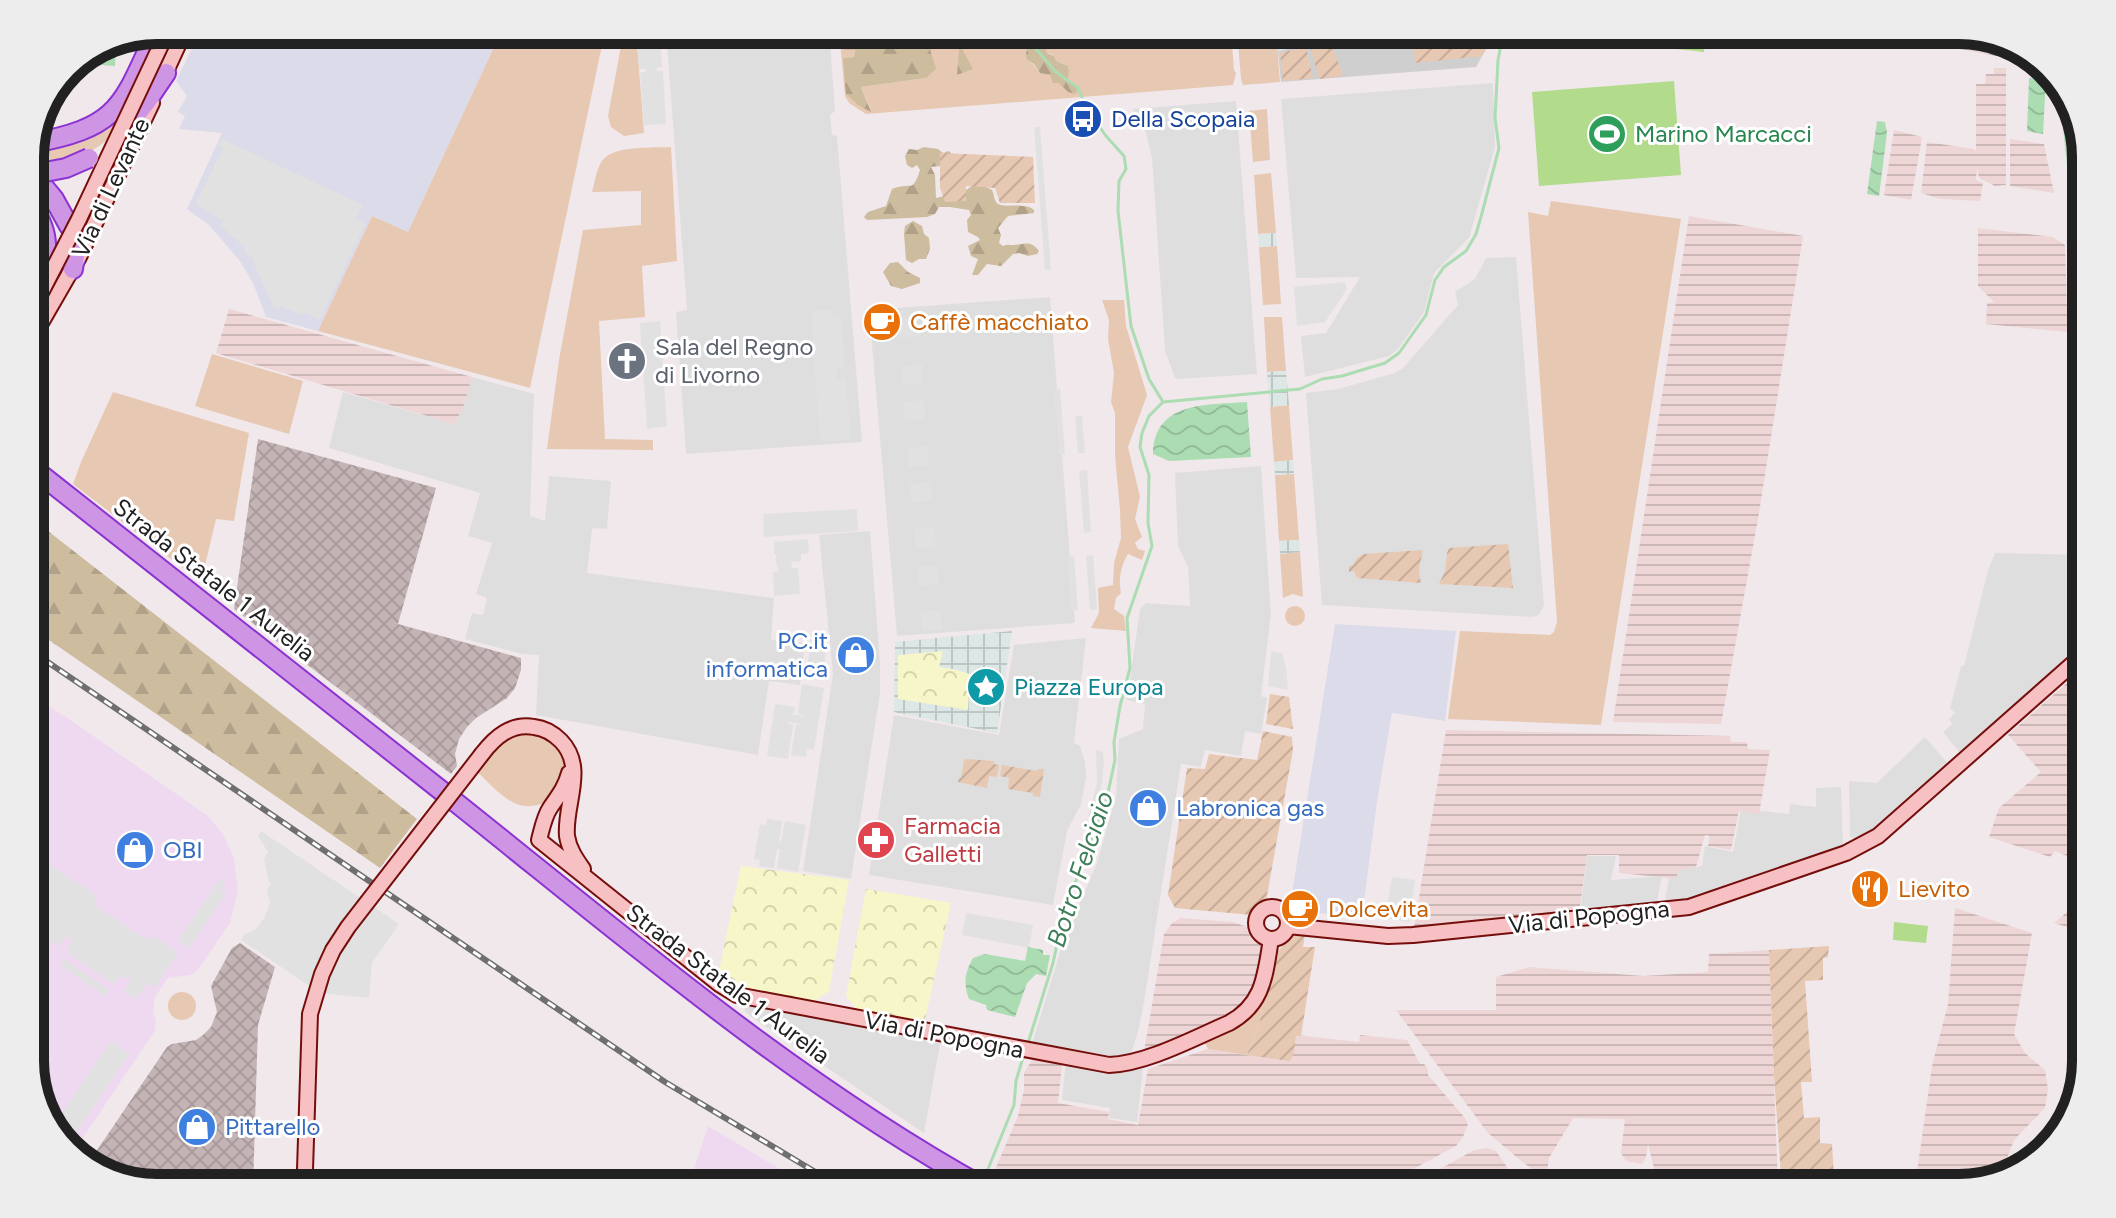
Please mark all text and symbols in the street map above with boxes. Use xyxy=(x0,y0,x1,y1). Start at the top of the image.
bus stop icon: Della Scopaia xyxy=(1062,98,1104,140)
place label: Della Scopaia xyxy=(1111,104,1255,133)
street label: Via di Levante xyxy=(65,113,156,262)
sports icon: Marino Marcacci xyxy=(1586,113,1628,155)
place label: Marino Marcacci xyxy=(1635,119,1812,148)
cafe icon: Caffè macchiato xyxy=(861,301,903,343)
place label: Caffè macchiato xyxy=(910,307,1089,336)
place label: Sala del Regno di Livorno xyxy=(655,332,813,389)
church icon: Sala del Regno di Livorno xyxy=(606,340,648,382)
street label: Strada Statale 1 Aurelia xyxy=(108,492,321,667)
place label: PC.it informatica xyxy=(706,626,828,683)
shop icon: PC.it informatica xyxy=(835,634,877,676)
place icon: Piazza Europa xyxy=(965,666,1007,708)
place label: Piazza Europa xyxy=(1014,672,1164,701)
water label: Botro Felciaio xyxy=(1040,787,1120,951)
shop icon: Labronica gas xyxy=(1127,787,1169,829)
place label: Labronica gas xyxy=(1176,793,1324,822)
place label: Farmacia Galletti xyxy=(904,811,1001,868)
pharmacy icon: Farmacia Galletti xyxy=(855,819,897,861)
shop icon: OBI xyxy=(114,829,156,871)
place label: OBI xyxy=(163,835,203,864)
restaurant icon: Lievito xyxy=(1849,868,1891,910)
place label: Lievito xyxy=(1898,874,1970,903)
cafe icon: Dolcevita xyxy=(1279,888,1321,930)
place label: Dolcevita xyxy=(1328,894,1429,923)
street label: Via di Popogna xyxy=(1507,894,1671,939)
street label: Strada Statale 1 Aurelia xyxy=(621,897,836,1070)
street label: Via di Popogna xyxy=(862,1005,1026,1064)
shop icon: Pittarello xyxy=(176,1106,218,1148)
place label: Pittarello xyxy=(225,1112,320,1141)

